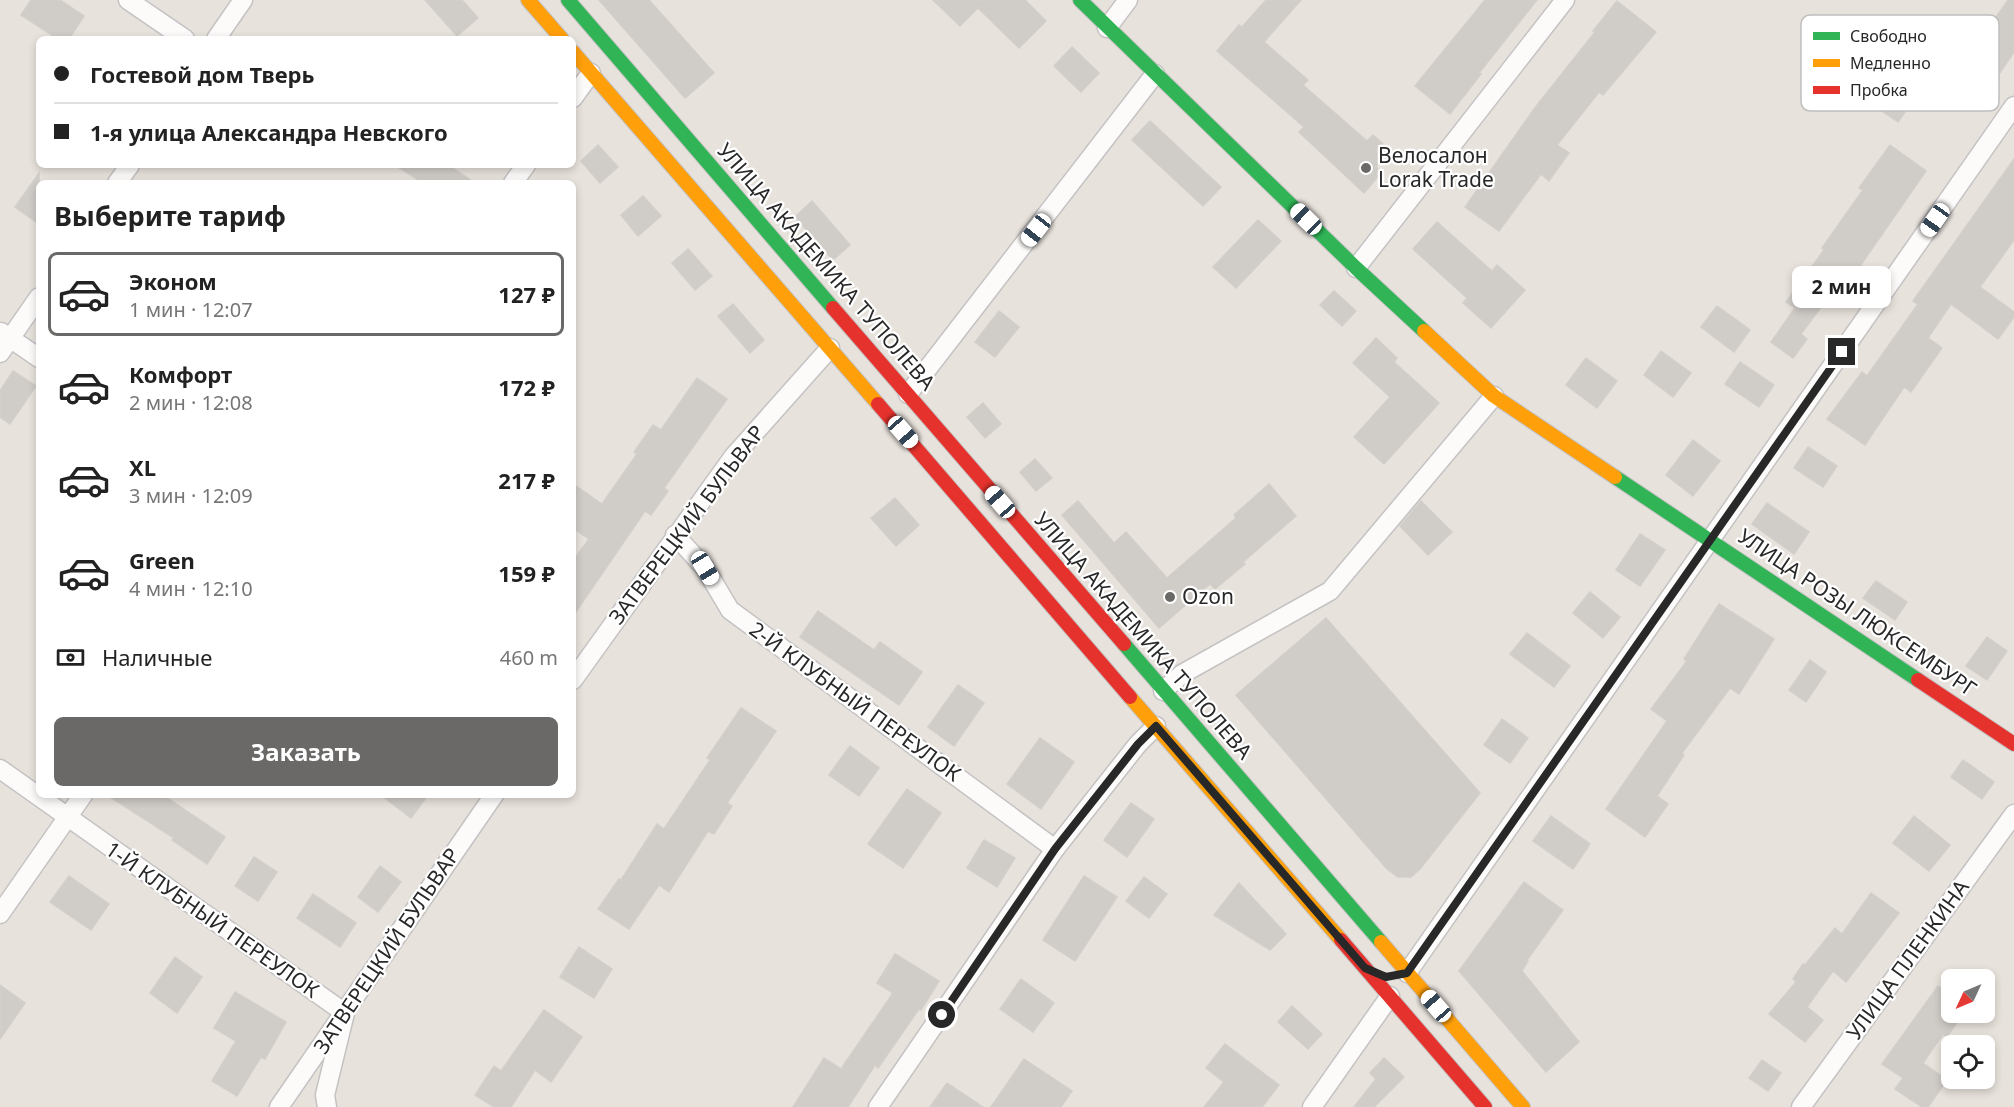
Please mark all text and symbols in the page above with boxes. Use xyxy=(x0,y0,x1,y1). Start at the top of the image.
legend xyxy=(1801,15,1999,111)
text: Свободно xyxy=(1850,25,1927,47)
text: Медленно xyxy=(1850,52,1931,74)
text: Гостевой дом Тверь xyxy=(90,59,315,89)
text: Пробка xyxy=(1850,79,1908,101)
text: 1-я улица Александра Невского xyxy=(90,117,448,147)
street label: УЛИЦА АКАДЕМИКА ТУПОЛЕВА xyxy=(712,137,942,396)
place label: Велосалон Lorak Trade xyxy=(1378,141,1494,193)
marker: Велосалон Lorak Trade xyxy=(1359,161,1373,175)
text: Выберите тариф xyxy=(54,197,286,234)
car xyxy=(1287,200,1325,238)
car xyxy=(1917,200,1953,240)
car xyxy=(1018,210,1054,250)
callout: 2 мин xyxy=(1792,265,1892,307)
text: Эконом xyxy=(129,266,217,296)
icon: car xyxy=(57,267,111,321)
text: 2 мин xyxy=(1812,273,1871,300)
text: 127 ₽ xyxy=(498,279,555,309)
text: 1 мин · 12:07 xyxy=(129,296,253,323)
route end xyxy=(1828,338,1855,365)
text: Комфорт xyxy=(129,359,232,389)
icon: car xyxy=(57,360,111,414)
text: 172 ₽ xyxy=(498,372,555,402)
text: 2 мин · 12:08 xyxy=(129,389,253,416)
car xyxy=(884,413,922,451)
street label: ЗАТВЕРЕЦКИЙ БУЛЬВАР xyxy=(602,419,770,630)
text: XL xyxy=(129,452,156,482)
icon: car xyxy=(57,453,111,507)
text: 217 ₽ xyxy=(498,465,555,495)
text: 3 мин · 12:09 xyxy=(129,482,253,509)
car xyxy=(981,483,1019,521)
street label: УЛИЦА АКАДЕМИКА ТУПОЛЕВА xyxy=(1029,506,1259,765)
street label: УЛИЦА РОЗЫ ЛЮКСЕМБУРГ xyxy=(1733,522,1982,703)
text: Green xyxy=(129,545,195,575)
icon: car xyxy=(57,546,111,600)
car xyxy=(688,548,722,588)
text: 159 ₽ xyxy=(498,558,555,588)
text: 4 мин · 12:10 xyxy=(129,575,253,602)
place label: Ozon xyxy=(1182,582,1234,610)
marker: Ozon xyxy=(1163,590,1177,604)
street label: 2-Й КЛУБНЫЙ ПЕРЕУЛОК xyxy=(744,615,967,787)
icon: cash xyxy=(54,641,87,674)
text: Наличные xyxy=(102,642,212,672)
text: 460 m xyxy=(500,644,558,671)
button: Заказать xyxy=(54,717,558,786)
street label: 1-Й КЛУБНЫЙ ПЕРЕУЛОК xyxy=(100,835,325,1004)
street label: ЗАТВЕРЕЦКИЙ БУЛЬВАР xyxy=(307,842,466,1059)
street label: УЛИЦА ПЛЕНКИНА xyxy=(1840,873,1975,1045)
north arrow xyxy=(1941,969,1995,1023)
map controls xyxy=(1941,969,1995,1089)
car xyxy=(1417,987,1455,1025)
route start xyxy=(928,1001,955,1028)
button: locate xyxy=(1941,1035,1995,1089)

